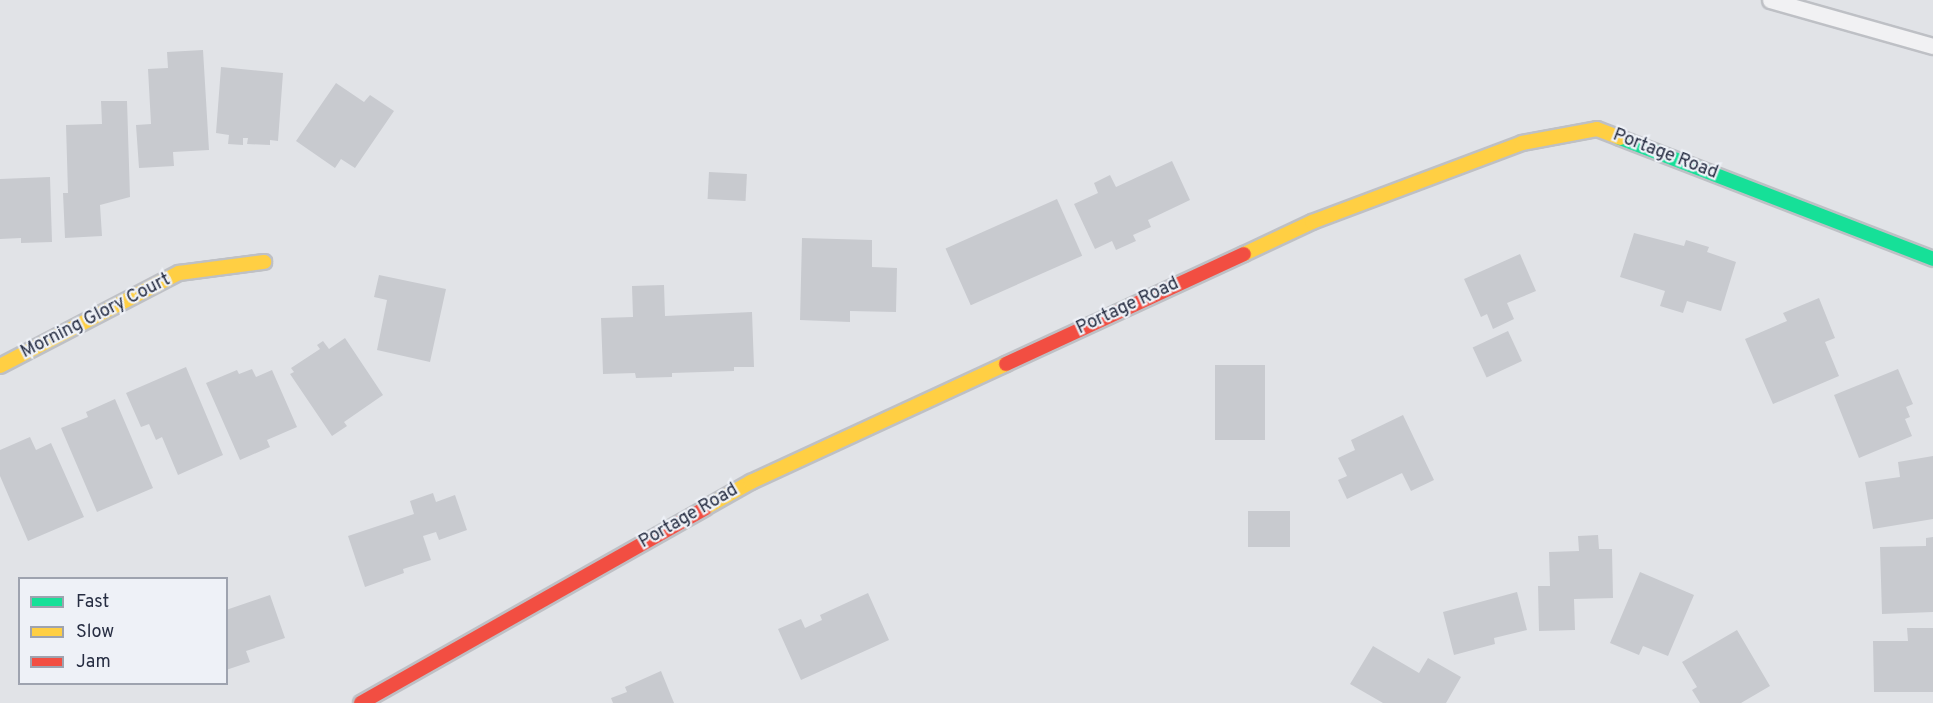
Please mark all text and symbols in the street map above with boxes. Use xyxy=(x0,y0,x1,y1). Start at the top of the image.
street label: Portage Road xyxy=(1609,125,1721,185)
street label: Morning Glory Court xyxy=(18,270,174,364)
street label: Portage Road xyxy=(1073,274,1183,340)
street label: Portage Road xyxy=(636,480,742,554)
legend xyxy=(18,577,228,685)
text: Fast xyxy=(76,591,109,614)
text: Slow xyxy=(76,621,114,644)
text: Jam xyxy=(76,651,111,674)

